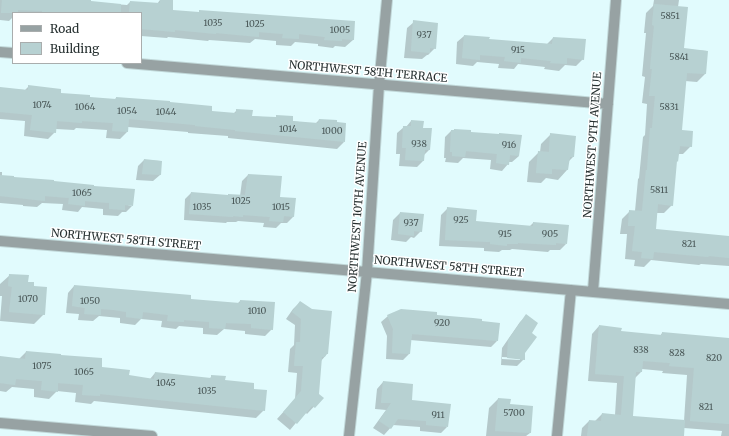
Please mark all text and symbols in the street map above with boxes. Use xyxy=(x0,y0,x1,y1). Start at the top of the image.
house number: 5851 xyxy=(661,11,679,21)
legend xyxy=(12,12,142,64)
house number: 1035 xyxy=(204,18,222,28)
house number: 1025 xyxy=(245,19,265,29)
text: Road xyxy=(50,21,79,36)
house number: 1005 xyxy=(330,25,350,35)
house number: 937 xyxy=(416,30,432,40)
text: Building xyxy=(50,41,99,56)
house number: 915 xyxy=(511,45,525,55)
house number: 5841 xyxy=(669,52,689,62)
street label: NORTHWEST 58TH TERRACE xyxy=(288,58,448,86)
street label: NORTHWEST 9TH AVENUE xyxy=(581,72,605,218)
house number: 1074 xyxy=(32,100,52,110)
house number: 1064 xyxy=(75,102,95,112)
house number: 5831 xyxy=(660,102,678,112)
house number: 1054 xyxy=(117,106,137,116)
house number: 1044 xyxy=(156,107,176,117)
house number: 1014 xyxy=(279,124,297,134)
house number: 1000 xyxy=(321,126,343,136)
house number: 938 xyxy=(411,139,427,149)
house number: 916 xyxy=(502,140,516,150)
street label: NORTHWEST 10TH AVENUE xyxy=(346,141,370,293)
house number: 5811 xyxy=(650,185,668,195)
house number: 1065 xyxy=(72,188,92,198)
house number: 1025 xyxy=(231,196,251,206)
house number: 1035 xyxy=(193,202,211,212)
house number: 1015 xyxy=(272,202,290,212)
house number: 925 xyxy=(453,215,469,225)
house number: 937 xyxy=(403,218,419,228)
street label: NORTHWEST 58TH STREET xyxy=(51,227,201,253)
house number: 915 xyxy=(498,229,512,239)
house number: 905 xyxy=(542,229,558,239)
house number: 821 xyxy=(682,239,696,249)
street label: NORTHWEST 58TH STREET xyxy=(374,254,524,280)
house number: 1070 xyxy=(18,294,38,304)
house number: 1050 xyxy=(80,296,100,306)
house number: 1010 xyxy=(248,306,266,316)
house number: 920 xyxy=(434,318,450,328)
house number: 838 xyxy=(633,345,649,355)
house number: 828 xyxy=(669,348,685,358)
house number: 820 xyxy=(706,353,722,363)
house number: 1075 xyxy=(32,361,52,371)
house number: 1065 xyxy=(74,367,94,377)
house number: 1045 xyxy=(156,378,176,388)
house number: 1035 xyxy=(198,386,216,396)
house number: 821 xyxy=(699,402,713,412)
house number: 5700 xyxy=(503,408,525,418)
house number: 911 xyxy=(432,410,444,420)

